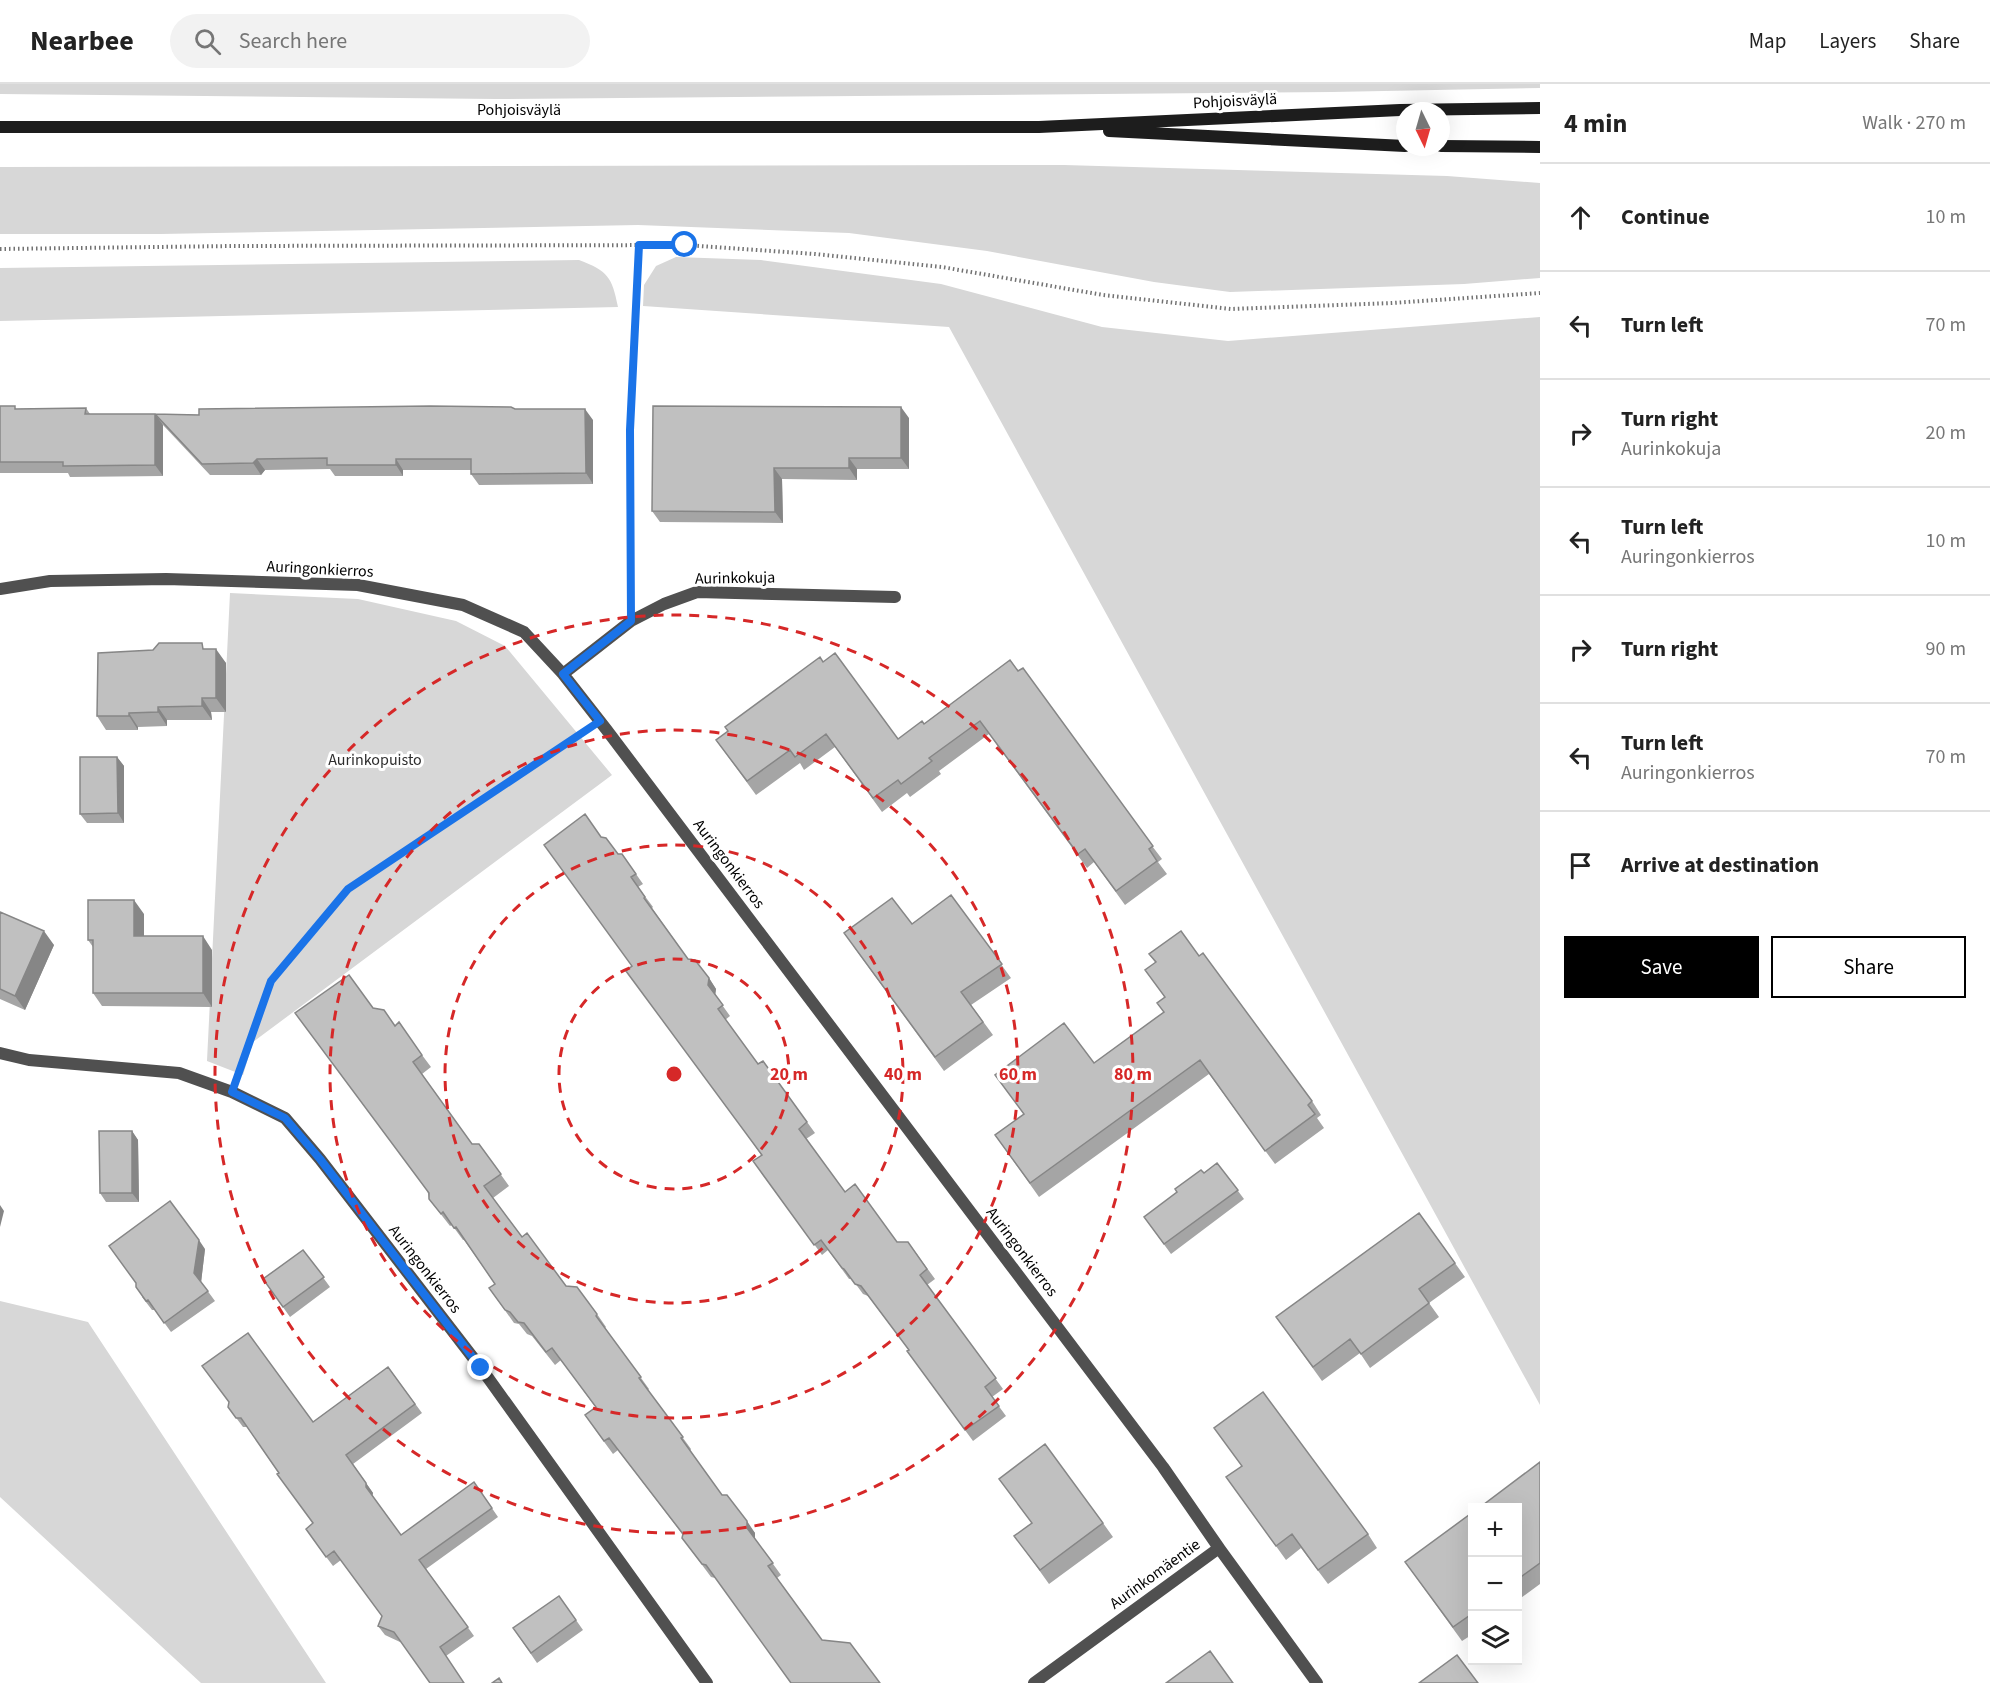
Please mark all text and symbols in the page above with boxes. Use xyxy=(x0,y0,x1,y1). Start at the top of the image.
search box xyxy=(170,14,590,68)
text: Nearbee xyxy=(30,21,134,61)
icon: search xyxy=(191,25,224,58)
text: Search here xyxy=(239,25,347,57)
text: Map xyxy=(1749,26,1786,56)
text: Layers xyxy=(1819,26,1876,56)
text: Share xyxy=(1909,26,1960,56)
street label: Pohjoisväylä xyxy=(1192,88,1278,114)
street label: Pohjoisväylä xyxy=(477,99,561,121)
north arrow xyxy=(1396,102,1450,156)
text: 4 min xyxy=(1564,105,1627,142)
text: Walk · 270 m xyxy=(1862,109,1966,137)
icon: ahead xyxy=(1564,201,1597,234)
text: Continue xyxy=(1621,201,1710,233)
text: 10 m xyxy=(1926,203,1966,231)
route start xyxy=(671,231,697,257)
icon: left xyxy=(1564,309,1597,342)
text: Turn left xyxy=(1621,309,1703,341)
text: 70 m xyxy=(1926,311,1966,339)
text: Turn right xyxy=(1621,403,1718,435)
icon: right xyxy=(1564,417,1597,450)
text: 20 m xyxy=(1926,419,1966,447)
text: Aurinkokuja xyxy=(1621,435,1721,463)
text: Turn left xyxy=(1621,511,1703,543)
icon: left xyxy=(1564,525,1597,558)
text: 10 m xyxy=(1926,527,1966,555)
text: Auringonkierros xyxy=(1621,543,1755,571)
street label: Auringonkierros xyxy=(266,555,374,583)
street label: Aurinkokuja xyxy=(695,566,775,590)
icon: right xyxy=(1564,633,1597,666)
text: Turn right xyxy=(1621,633,1718,665)
text: 90 m xyxy=(1926,635,1966,663)
text: Turn left xyxy=(1621,727,1703,759)
icon: left xyxy=(1564,741,1597,774)
text: 70 m xyxy=(1926,743,1966,771)
park label: Aurinkopuisto xyxy=(328,749,422,771)
text: Auringonkierros xyxy=(1621,759,1755,787)
street label: Auringonkierros xyxy=(688,815,770,914)
icon: arrive xyxy=(1564,849,1597,882)
text: Arrive at destination xyxy=(1621,849,1819,881)
button: Save xyxy=(1564,936,1759,998)
button: Share xyxy=(1771,936,1966,998)
text: 20 m xyxy=(770,1062,808,1087)
text: 40 m xyxy=(884,1062,922,1087)
text: 60 m xyxy=(999,1062,1037,1087)
text: 80 m xyxy=(1114,1062,1152,1087)
centre of rings xyxy=(664,1064,684,1084)
street label: Auringonkierros xyxy=(981,1203,1063,1302)
street label: Auringonkierros xyxy=(383,1220,467,1318)
route end xyxy=(467,1354,493,1380)
map controls xyxy=(1468,1503,1522,1665)
button: + xyxy=(1468,1503,1522,1557)
street label: Aurinkomäentie xyxy=(1105,1534,1205,1614)
button: − xyxy=(1468,1557,1522,1611)
button: layers xyxy=(1468,1611,1522,1665)

